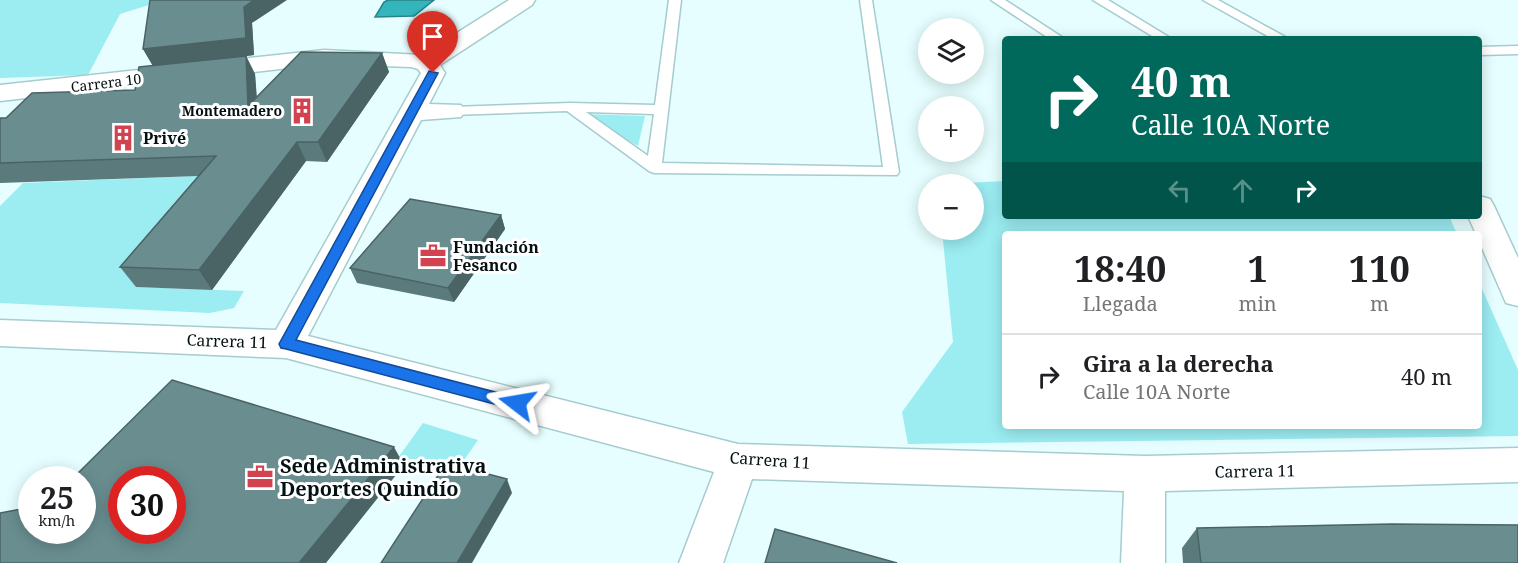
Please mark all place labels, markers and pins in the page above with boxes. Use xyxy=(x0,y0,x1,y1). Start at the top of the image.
pin xyxy=(407,11,458,73)
building icon: Montemadero xyxy=(287,96,317,126)
place label: Montemadero xyxy=(182,101,282,120)
building icon: Privé xyxy=(108,123,138,153)
place label: Privé xyxy=(143,127,186,149)
place label: Fundación Fesanco xyxy=(453,236,539,276)
office icon: Fundación Fesanco xyxy=(418,241,448,271)
place label: Sede Administrativa Deportes Quindío xyxy=(280,452,486,502)
office icon: Sede Administrativa Deportes Quindío xyxy=(245,462,275,492)

